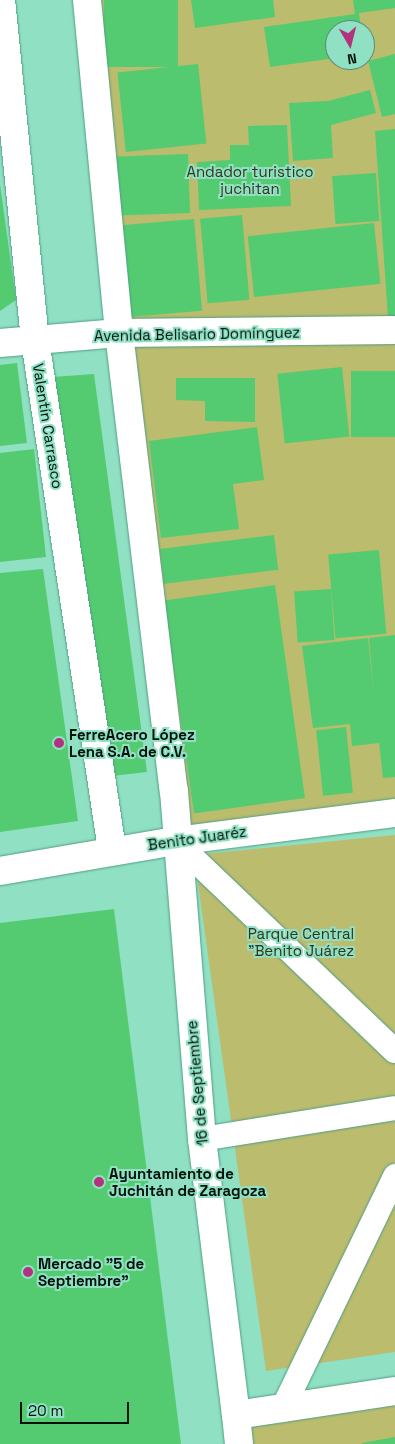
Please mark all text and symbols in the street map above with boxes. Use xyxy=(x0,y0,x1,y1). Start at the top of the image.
north arrow xyxy=(325,20,375,70)
text: N xyxy=(346,49,358,68)
park label: Andador turistico juchitan xyxy=(186,162,314,197)
street label: Avenida Belisario Domínguez xyxy=(94,323,300,345)
street label: Valentín Carrasco xyxy=(29,362,67,490)
place label: FerreAcero López Lena S.A. de C.V. xyxy=(69,725,195,760)
marker: FerreAcero López Lena S.A. de C.V. xyxy=(53,737,65,749)
street label: Benito Juaréz xyxy=(146,822,248,854)
park label: Parque Central "Benito Juárez xyxy=(248,924,354,959)
street label: 16 de Septiembre xyxy=(183,1020,211,1146)
place label: Ayuntamiento de Juchitán de Zaragoza xyxy=(109,1164,266,1199)
marker: Ayuntamiento de Juchitán de Zaragoza xyxy=(93,1176,105,1188)
place label: Mercado "5 de Septiembre" xyxy=(38,1254,144,1289)
marker: Mercado "5 de Septiembre" xyxy=(22,1266,34,1278)
scale bar xyxy=(22,1392,131,1424)
text: 20 m xyxy=(28,1401,63,1420)

